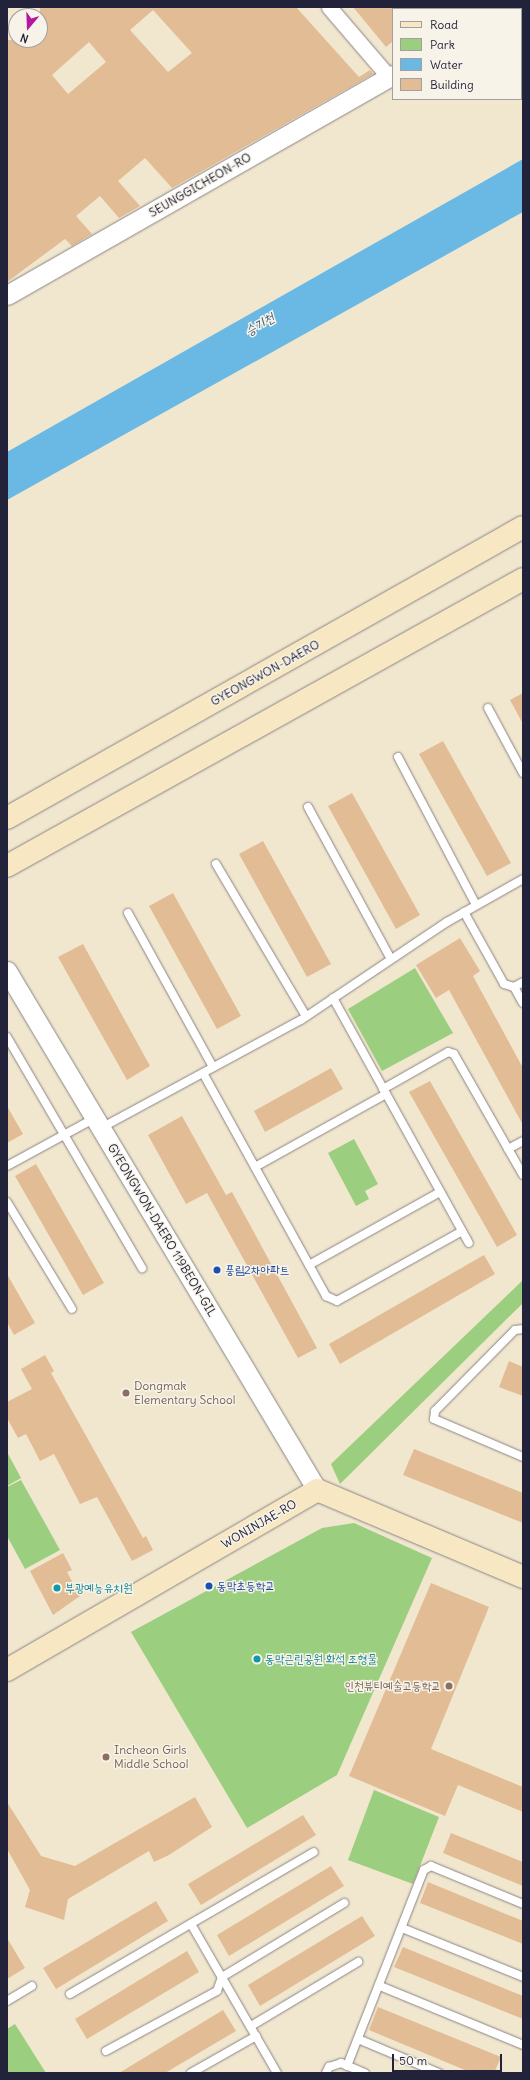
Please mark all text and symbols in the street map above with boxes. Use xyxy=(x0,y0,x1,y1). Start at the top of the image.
north arrow xyxy=(8,8,48,48)
legend xyxy=(392,8,522,100)
text: Road xyxy=(430,17,458,32)
text: N xyxy=(19,31,30,46)
text: Park xyxy=(430,37,455,52)
text: Water xyxy=(430,57,463,72)
text: Building xyxy=(430,77,474,92)
street label: SEUNGGICHEON-RO xyxy=(146,150,254,220)
water label: 승기천 xyxy=(243,310,277,340)
street label: GYEONGWON-DAERO xyxy=(208,637,322,709)
street label: GYEONGWON-DAERO 119BEON-GIL xyxy=(104,1141,220,1319)
place label: 풍림2차아파트 xyxy=(225,1263,290,1277)
marker: 풍림2차아파트 xyxy=(212,1265,222,1275)
place label: Dongmak Elementary School xyxy=(134,1379,235,1407)
marker: Dongmak Elementary School xyxy=(121,1388,131,1398)
street label: WONINJAE-RO xyxy=(219,1497,299,1551)
place label: 동막초등학교 xyxy=(217,1579,275,1593)
place label: 부광예능유치원 xyxy=(65,1581,133,1595)
marker: 동막초등학교 xyxy=(204,1581,214,1591)
marker: 부광예능유치원 xyxy=(52,1583,62,1593)
place label: 동막근린공원 화석 조형물 xyxy=(265,1652,377,1666)
marker: 동막근린공원 화석 조형물 xyxy=(252,1654,262,1664)
place label: 인천뷰티예술고등학교 xyxy=(344,1679,441,1693)
marker: 인천뷰티예술고등학교 xyxy=(444,1681,454,1691)
place label: Incheon Girls Middle School xyxy=(114,1743,188,1771)
marker: Incheon Girls Middle School xyxy=(101,1752,111,1762)
scale bar xyxy=(394,2046,504,2072)
text: 50 m xyxy=(399,2053,427,2068)

